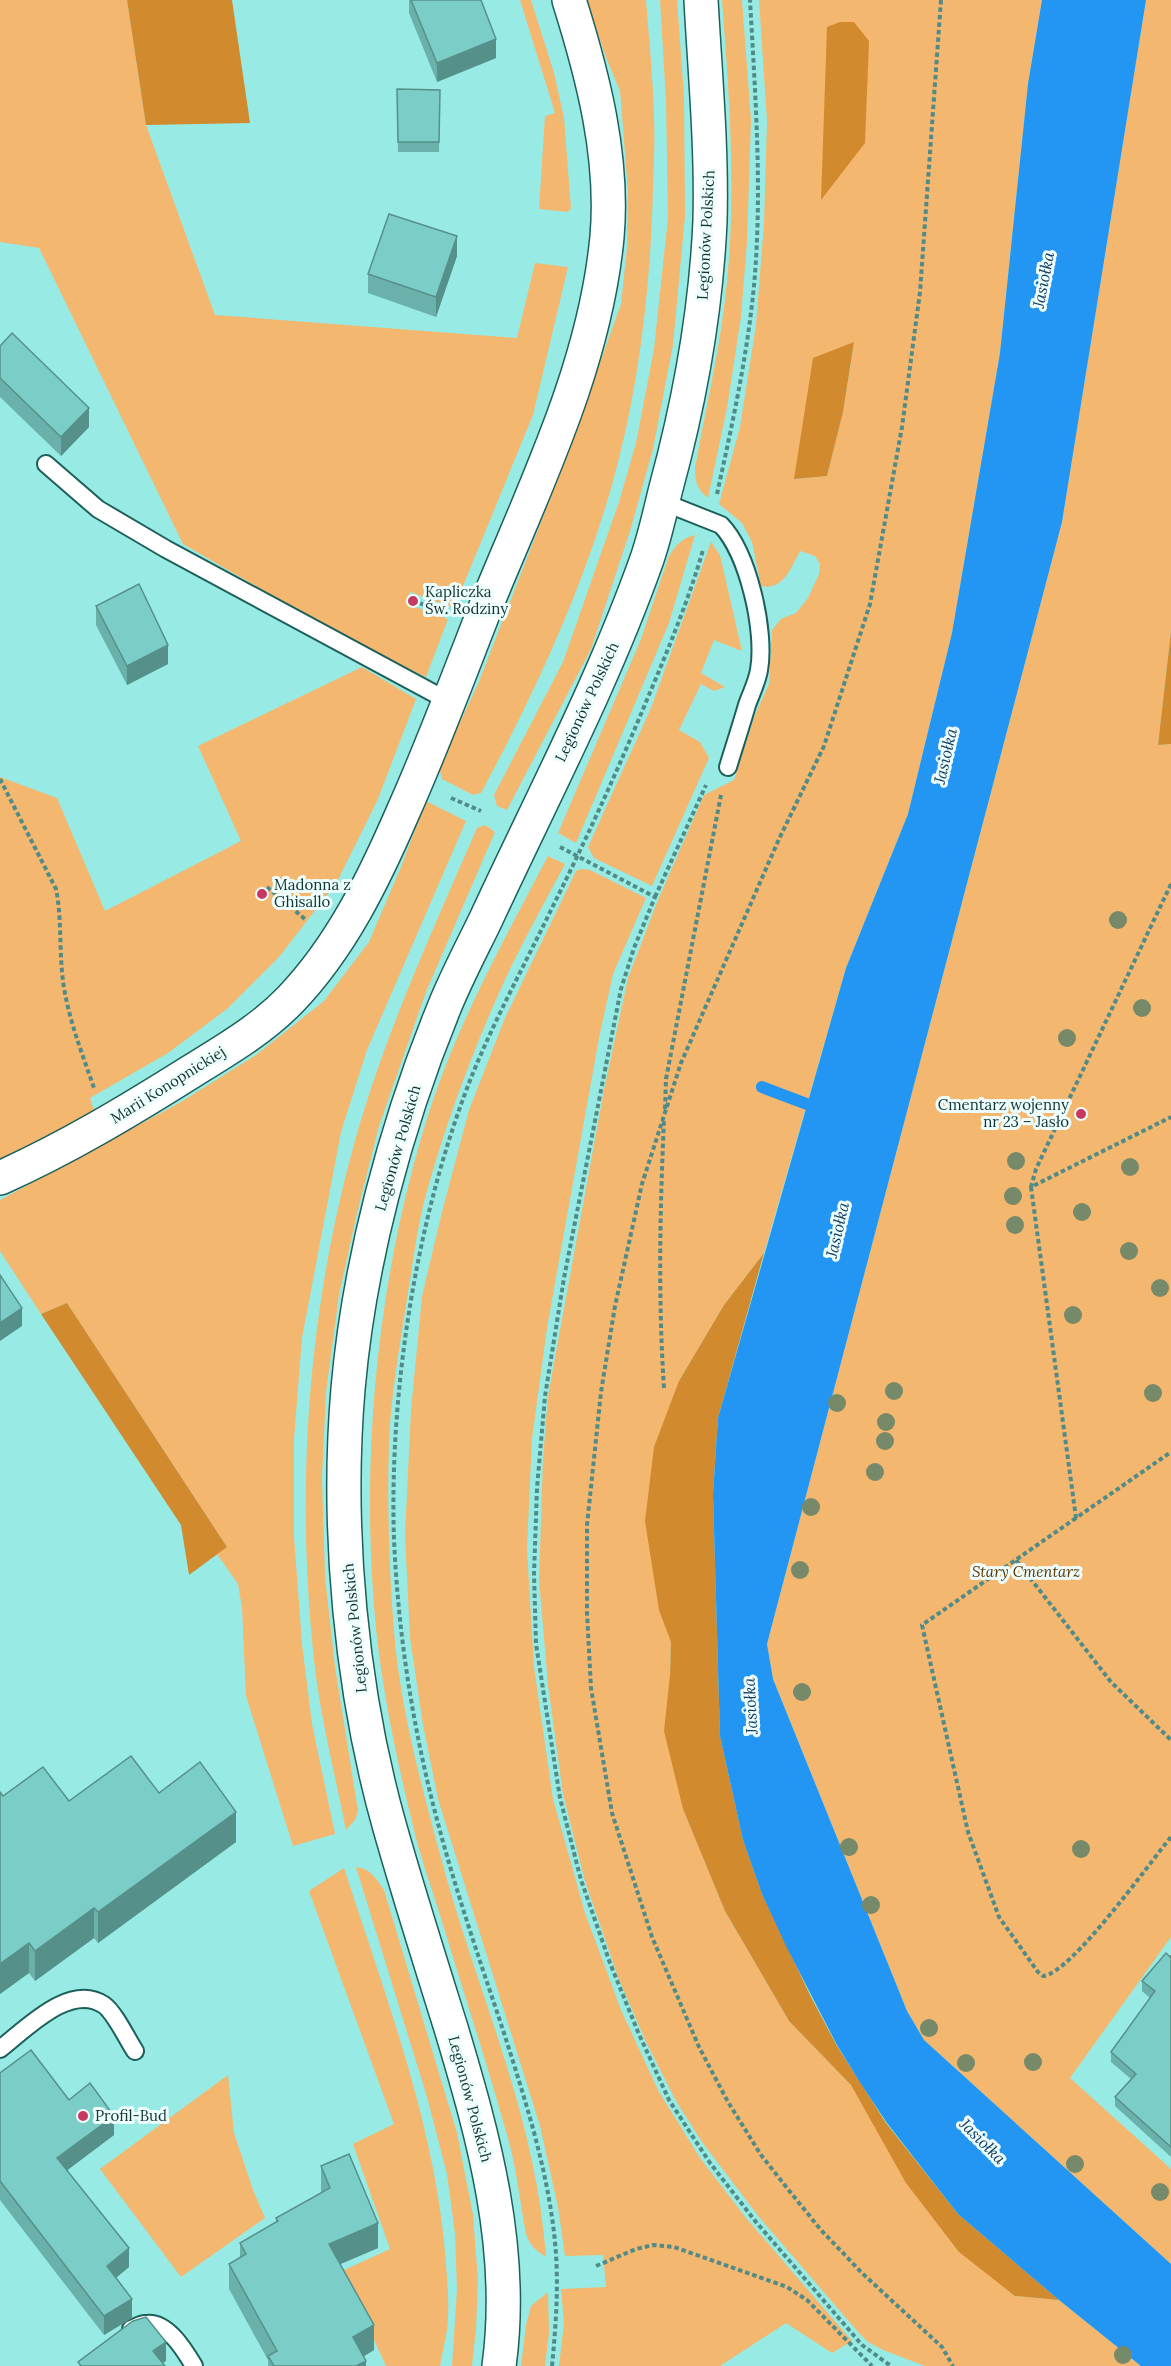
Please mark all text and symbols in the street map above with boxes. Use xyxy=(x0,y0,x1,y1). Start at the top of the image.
street label: Legionów Polskich xyxy=(693,170,718,300)
water label: Jasiołka xyxy=(1028,250,1058,311)
place label: Kapliczka Św. Rodziny xyxy=(425,582,508,618)
marker: Kapliczka Św. Rodziny xyxy=(406,594,420,608)
street label: Legionów Polskich xyxy=(550,639,623,765)
water label: Jasiołka xyxy=(929,726,961,787)
place label: Madonna z Ghisallo xyxy=(274,875,351,911)
marker: Madonna z Ghisallo xyxy=(255,887,269,901)
street label: Marii Konopnickiej xyxy=(107,1042,229,1128)
street label: Legionów Polskich xyxy=(370,1083,425,1213)
place label: Cmentarz wojenny nr 23 – Jasło xyxy=(938,1095,1069,1131)
marker: Cmentarz wojenny nr 23 – Jasło xyxy=(1074,1107,1088,1121)
water label: Jasiołka xyxy=(821,1200,853,1261)
street label: Legionów Polskich xyxy=(338,1562,371,1694)
park label: Stary Cmentarz xyxy=(972,1562,1080,1581)
water label: Jasiołka xyxy=(739,1677,762,1736)
street label: Legionów Polskich xyxy=(444,2034,496,2164)
place label: Profil-Bud xyxy=(95,2106,167,2125)
marker: Profil-Bud xyxy=(76,2109,90,2123)
water label: Jasiołka xyxy=(955,2113,1010,2168)

